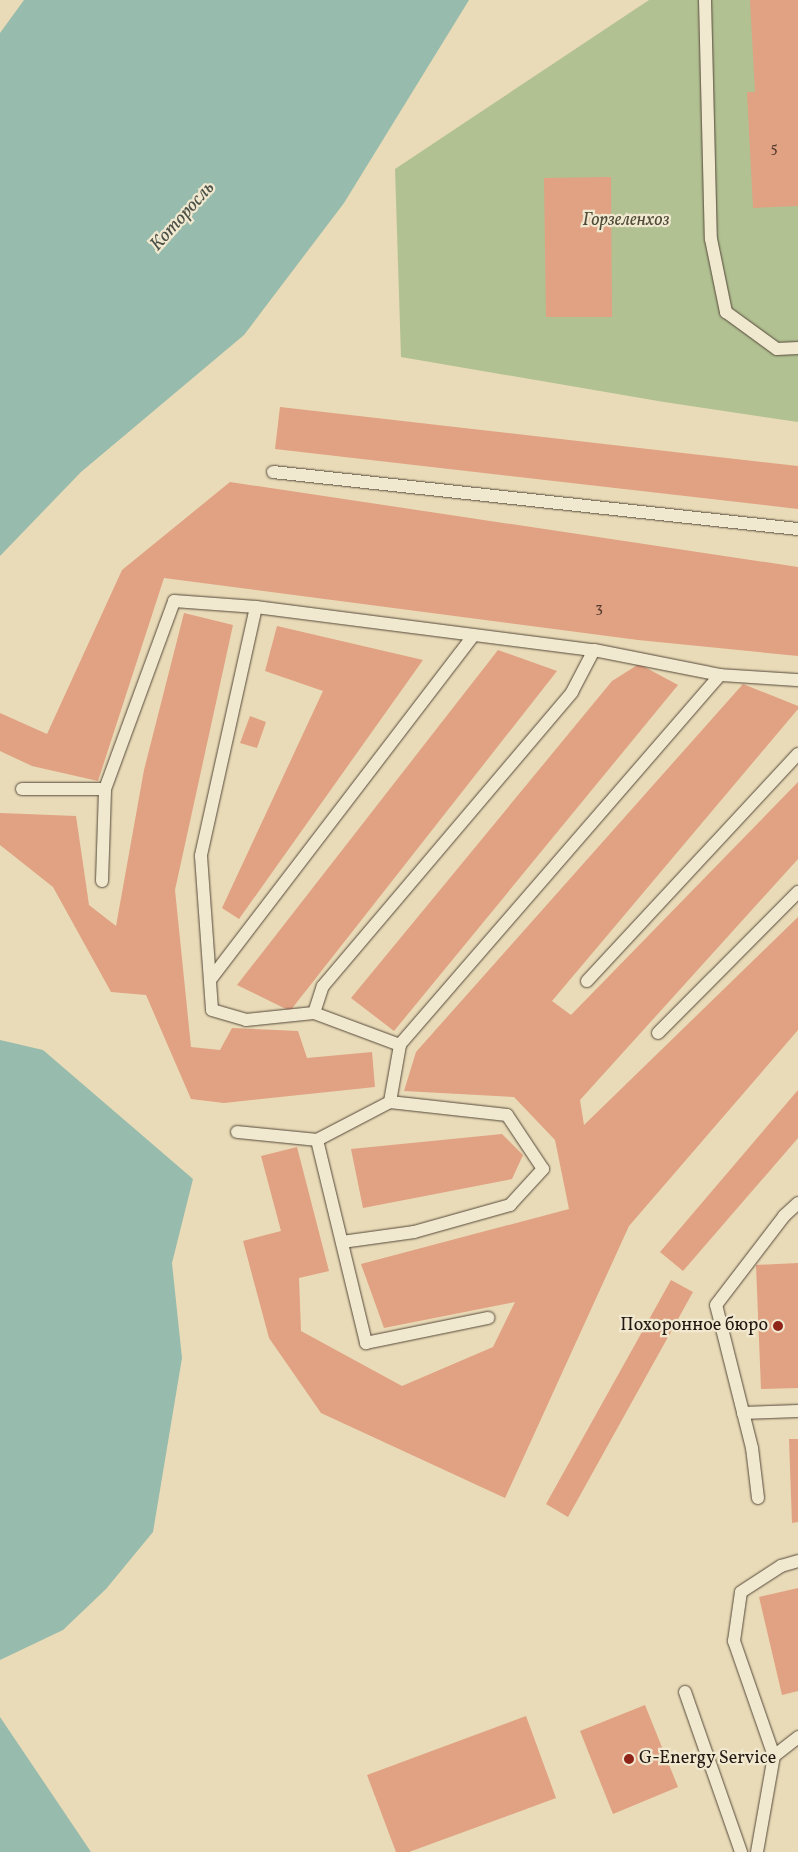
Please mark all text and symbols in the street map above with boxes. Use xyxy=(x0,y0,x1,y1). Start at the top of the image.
house number: 5 xyxy=(770,140,778,158)
water label: Которосль xyxy=(146,178,220,256)
park label: Горзеленхоз xyxy=(582,210,670,232)
house number: 3 xyxy=(595,600,603,618)
place label: Похоронное бюро xyxy=(620,1315,768,1337)
marker: Похоронное бюро xyxy=(772,1320,784,1332)
place label: G-Energy Service xyxy=(639,1748,777,1770)
marker: G-Energy Service xyxy=(623,1753,635,1765)

